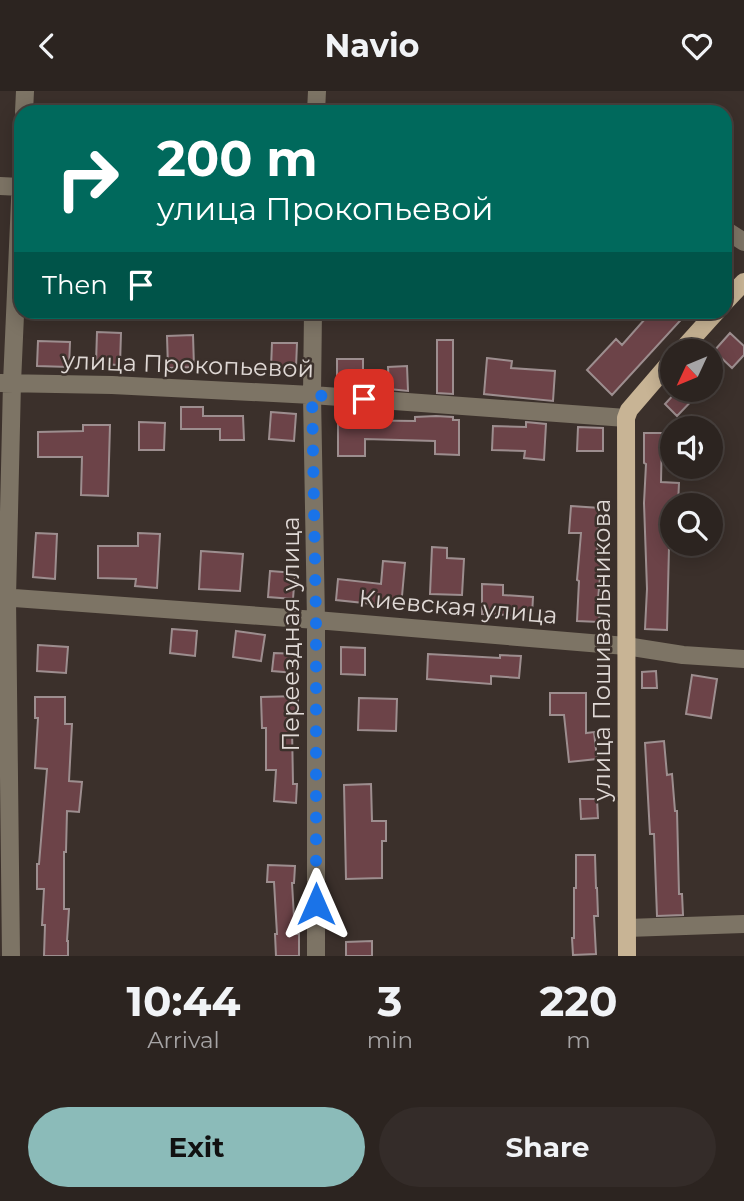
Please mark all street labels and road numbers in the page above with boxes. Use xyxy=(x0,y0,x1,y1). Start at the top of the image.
street label: улица Прокопьевой xyxy=(60,346,315,383)
street label: улица Пошивальникова xyxy=(587,499,616,802)
street label: Переездная улица xyxy=(276,516,305,752)
street label: Киевская улица xyxy=(357,583,559,630)

